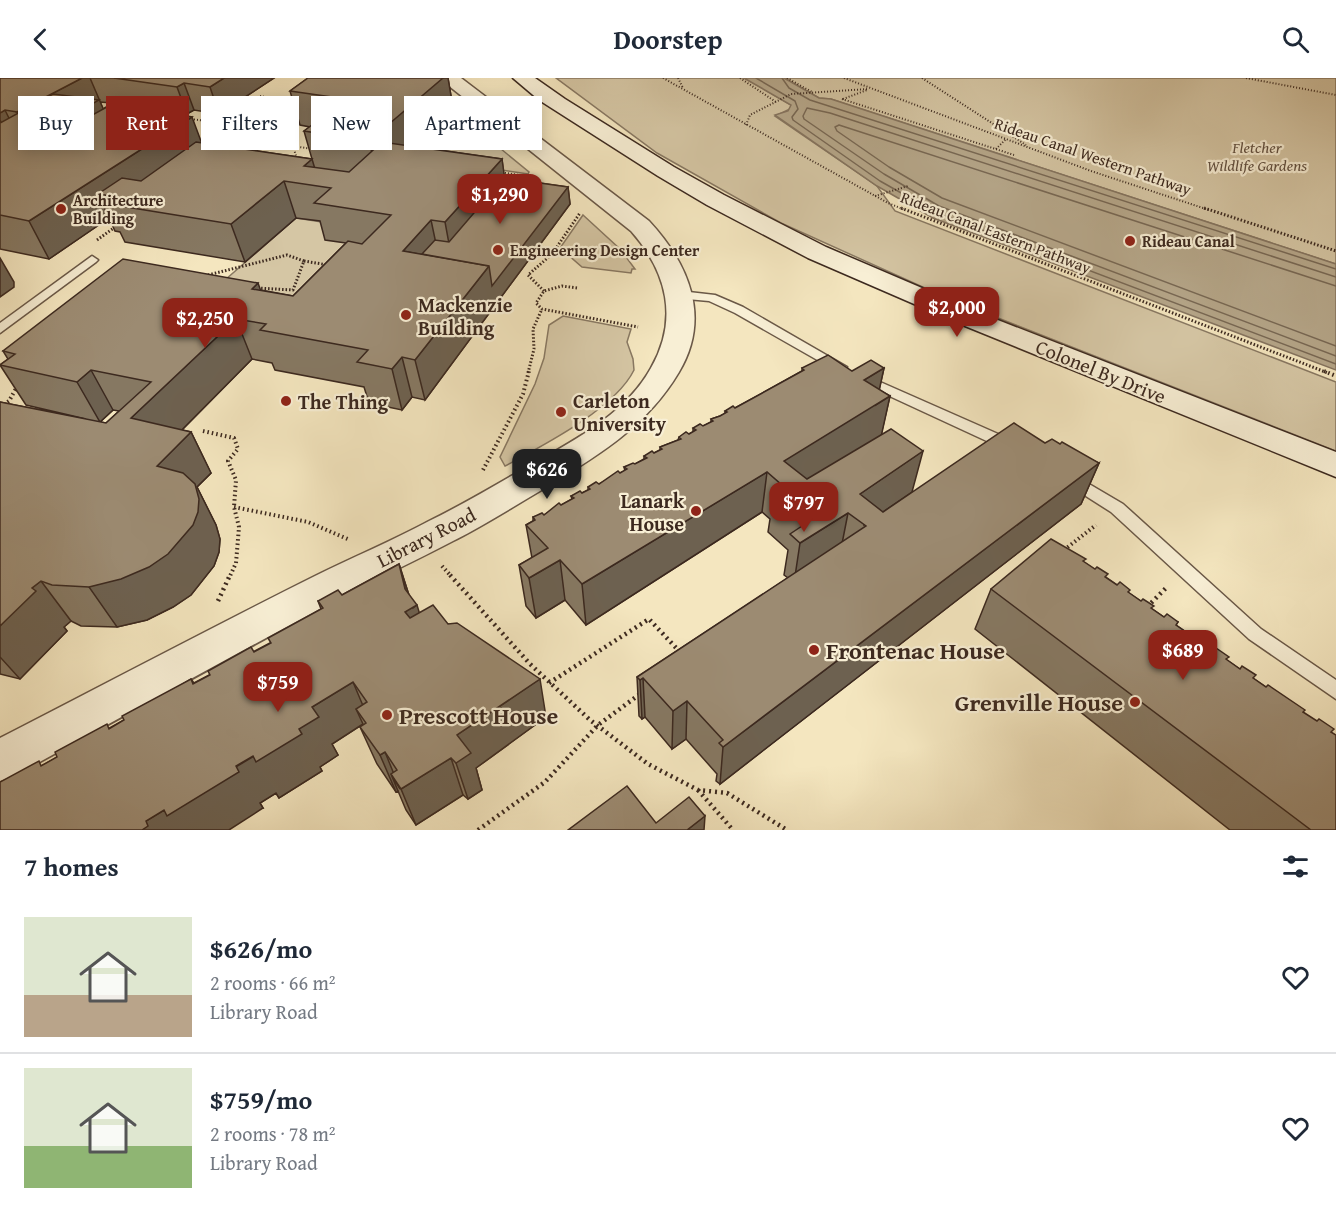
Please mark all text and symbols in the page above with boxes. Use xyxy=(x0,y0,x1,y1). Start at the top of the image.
text: Doorstep xyxy=(613,19,723,59)
icon: back xyxy=(24,23,57,56)
icon: search xyxy=(1279,23,1312,56)
chip: Buy xyxy=(18,96,94,150)
chip: Rent xyxy=(106,96,189,150)
chip: Filters xyxy=(201,96,299,150)
chip: New xyxy=(311,96,392,150)
chip: Apartment xyxy=(404,96,542,150)
street label: Rideau Canal Western Pathway xyxy=(991,111,1195,201)
park label: Fletcher Wildlife Gardens xyxy=(1207,135,1307,177)
pin: $1,290 xyxy=(451,174,549,225)
text: $1,290 xyxy=(471,179,529,208)
street label: Rideau Canal Eastern Pathway xyxy=(897,185,1095,279)
place label: Architecture Building xyxy=(73,188,164,230)
marker: Architecture Building xyxy=(54,202,68,216)
place label: Rideau Canal xyxy=(1142,229,1235,253)
marker: Rideau Canal xyxy=(1123,234,1137,248)
place label: Engineering Design Center xyxy=(510,238,700,262)
marker: Engineering Design Center xyxy=(491,243,505,257)
pin: $2,000 xyxy=(908,287,1006,338)
place label: Mackenzie Building xyxy=(418,290,513,342)
text: $2,000 xyxy=(928,292,986,321)
pin: $2,250 xyxy=(156,298,254,349)
text: $2,250 xyxy=(176,303,234,332)
marker: Mackenzie Building xyxy=(399,308,413,322)
street label: Colonel By Drive xyxy=(1032,332,1170,410)
place label: Carleton University xyxy=(573,386,667,438)
place label: The Thing xyxy=(298,387,388,416)
marker: The Thing xyxy=(279,394,293,408)
marker: Carleton University xyxy=(554,405,568,419)
pin: $626 xyxy=(511,449,583,500)
text: $626 xyxy=(526,454,568,483)
pin: $797 xyxy=(768,482,840,533)
place label: Lanark House xyxy=(621,486,685,538)
text: $797 xyxy=(783,487,825,516)
street label: Library Road xyxy=(371,499,481,574)
marker: Lanark House xyxy=(689,504,703,518)
pin: $689 xyxy=(1147,630,1219,681)
place label: Frontenac House xyxy=(826,633,1005,668)
text: $689 xyxy=(1162,635,1204,664)
marker: Frontenac House xyxy=(807,643,821,657)
pin: $759 xyxy=(242,662,314,713)
text: $759 xyxy=(257,667,299,696)
place label: Grenville House xyxy=(955,685,1123,720)
marker: Grenville House xyxy=(1128,695,1142,709)
place label: Prescott House xyxy=(399,698,559,733)
marker: Prescott House xyxy=(380,708,394,722)
text: 7 homes xyxy=(24,847,119,886)
icon: filters xyxy=(1279,850,1312,883)
text: $626/mo xyxy=(210,929,312,968)
icon: home xyxy=(72,941,144,1013)
icon: heart xyxy=(1279,961,1312,994)
text: 2 rooms · 66 m² xyxy=(210,968,336,997)
text: Library Road xyxy=(210,997,318,1026)
text: $759/mo xyxy=(210,1080,312,1119)
icon: home xyxy=(72,1092,144,1164)
icon: heart xyxy=(1279,1112,1312,1145)
text: 2 rooms · 78 m² xyxy=(210,1119,336,1148)
text: Library Road xyxy=(210,1148,318,1177)

